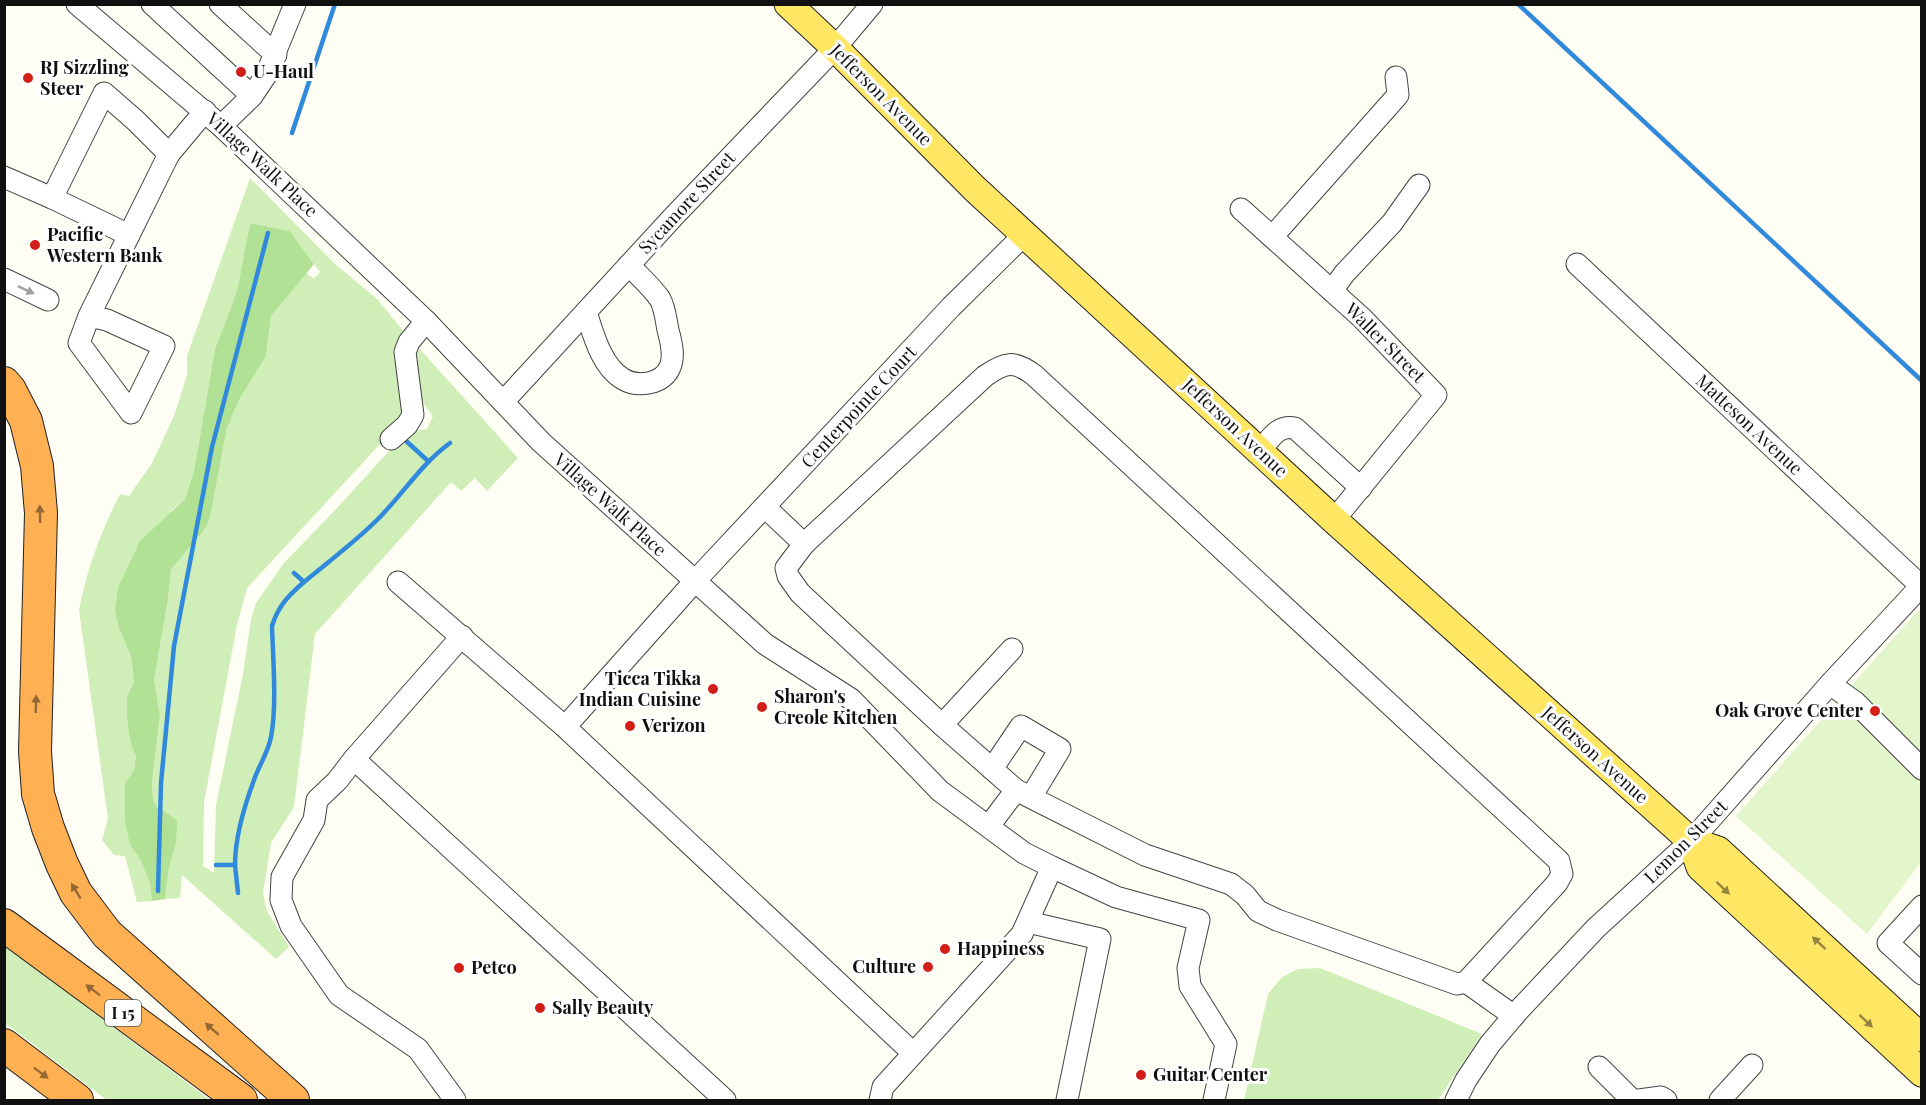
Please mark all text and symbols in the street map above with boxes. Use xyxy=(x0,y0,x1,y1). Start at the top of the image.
street label: Jefferson Avenue xyxy=(825,37,938,151)
place label: RJ Sizzling Steer xyxy=(40,55,129,100)
place label: U-Haul xyxy=(253,59,314,83)
marker: U-Haul xyxy=(234,65,248,79)
marker: RJ Sizzling Steer xyxy=(21,71,35,85)
street label: Village Walk Place xyxy=(201,106,323,222)
street label: Sycamore Street xyxy=(633,145,740,259)
place label: Pacific Western Bank xyxy=(46,222,163,267)
marker: Pacific Western Bank xyxy=(28,238,42,252)
one-way arrow xyxy=(18,285,35,294)
street label: Waller Street xyxy=(1340,296,1431,388)
street label: Centerpointe Court xyxy=(795,339,922,473)
street label: Matteson Avenue xyxy=(1691,369,1808,480)
street label: Jefferson Avenue xyxy=(1177,372,1293,482)
street label: Village Walk Place xyxy=(549,447,672,561)
one-way arrow xyxy=(35,504,45,523)
place label: Ticca Tikka Indian Cuisine xyxy=(579,666,702,711)
marker: Ticca Tikka Indian Cuisine xyxy=(706,682,720,696)
place label: Sharon's Creole Kitchen xyxy=(774,684,897,729)
one-way arrow xyxy=(31,694,41,713)
place label: Oak Grove Center xyxy=(1715,698,1864,722)
street label: Jefferson Avenue xyxy=(1537,699,1654,808)
marker: Sharon's Creole Kitchen xyxy=(755,700,769,714)
marker: Oak Grove Center xyxy=(1868,704,1882,718)
place label: Verizon xyxy=(641,713,706,737)
marker: Verizon xyxy=(623,719,637,733)
street label: Lemon Street xyxy=(1638,794,1733,888)
one-way arrow xyxy=(1716,881,1731,895)
one-way arrow xyxy=(71,882,81,899)
place label: Happiness xyxy=(957,936,1045,960)
one-way arrow xyxy=(1812,936,1827,950)
marker: Happiness xyxy=(938,942,952,956)
place label: Culture xyxy=(852,954,916,978)
place label: Petco xyxy=(471,955,517,979)
marker: Culture xyxy=(921,960,935,974)
marker: Petco xyxy=(452,961,466,975)
one-way arrow xyxy=(85,985,100,997)
place label: Sally Beauty xyxy=(552,995,654,1019)
road number: I 15 xyxy=(105,1000,141,1026)
marker: Sally Beauty xyxy=(533,1001,547,1015)
one-way arrow xyxy=(1858,1014,1873,1027)
one-way arrow xyxy=(205,1022,220,1036)
place label: Guitar Center xyxy=(1153,1062,1268,1086)
one-way arrow xyxy=(33,1066,48,1078)
marker: Guitar Center xyxy=(1134,1068,1148,1082)

